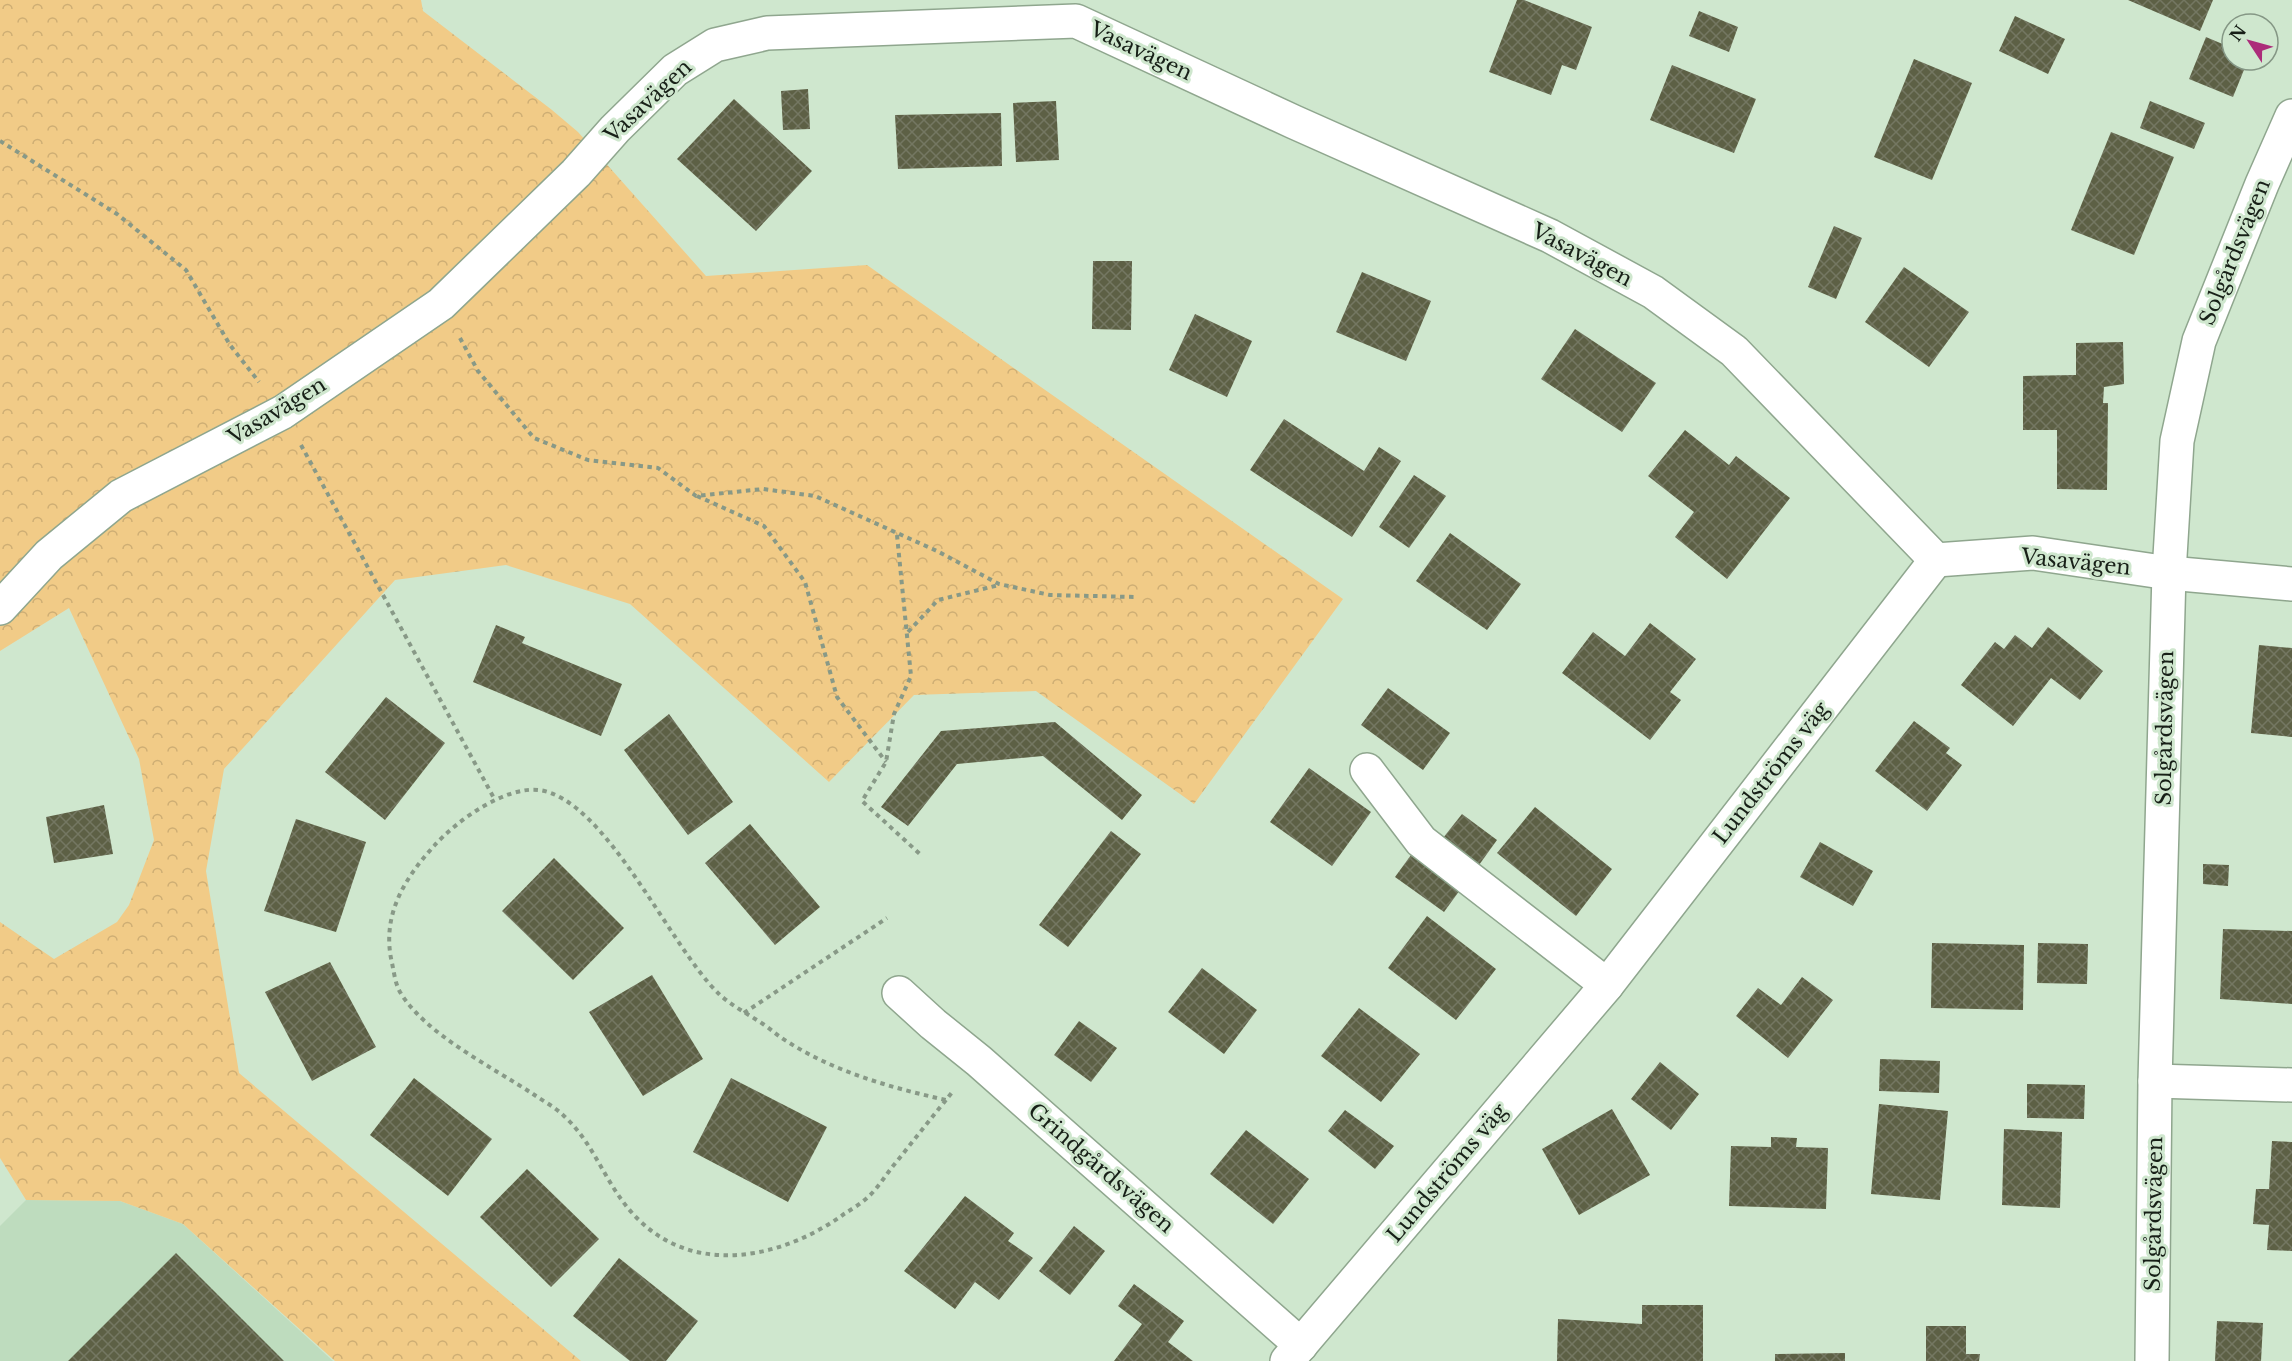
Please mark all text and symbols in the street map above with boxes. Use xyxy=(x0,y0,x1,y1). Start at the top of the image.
north arrow xyxy=(2220,12,2280,72)
street label: Vasavägen xyxy=(1085,16,1196,86)
text: N xyxy=(2225,21,2250,45)
street label: Vasavägen xyxy=(598,54,697,149)
street label: Solgårdsvägen xyxy=(2194,175,2276,329)
street label: Vasavägen xyxy=(1526,217,1637,292)
street label: Vasavägen xyxy=(222,372,331,451)
street label: Vasavägen xyxy=(2019,543,2132,581)
street label: Solgårdsvägen xyxy=(2151,650,2179,806)
street label: Lundströms väg xyxy=(1707,696,1835,849)
street label: Grindgårdsvägen xyxy=(1023,1098,1179,1238)
street label: Lundströms väg xyxy=(1381,1098,1513,1248)
street label: Solgårdsvägen xyxy=(2140,1136,2168,1292)

